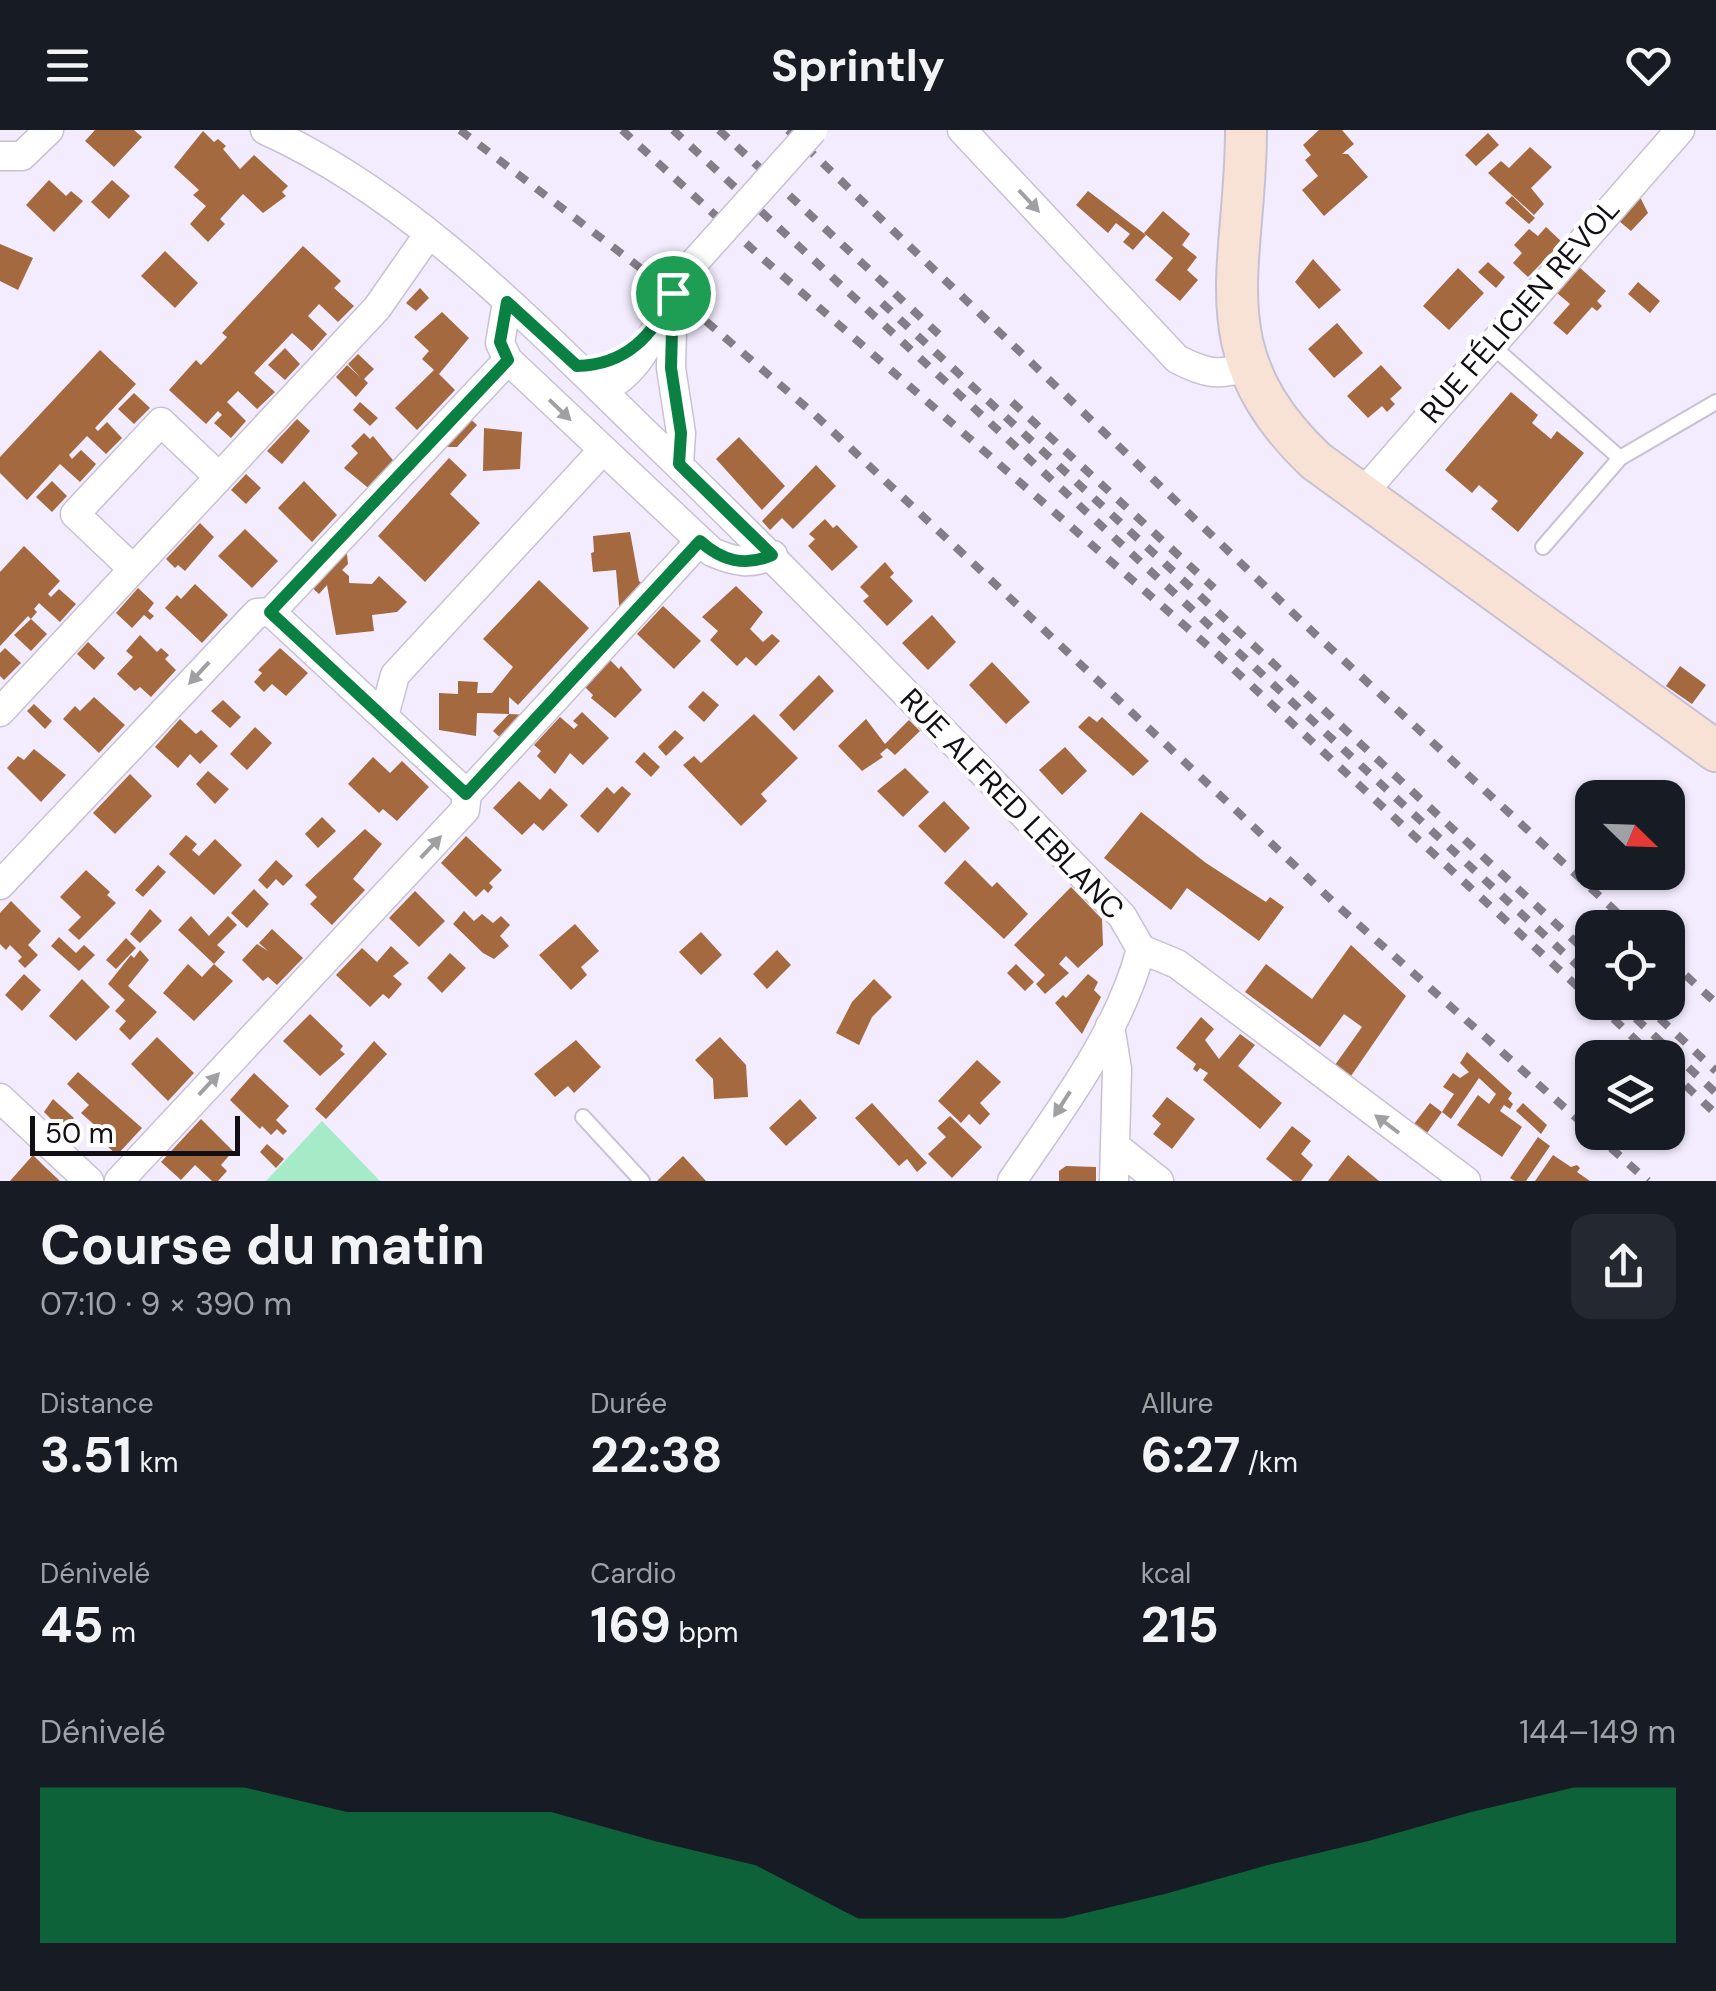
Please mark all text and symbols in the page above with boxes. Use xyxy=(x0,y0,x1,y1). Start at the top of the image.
text: Sprintly xyxy=(771,36,945,95)
icon: menu xyxy=(40,38,95,93)
icon: heart xyxy=(1621,38,1676,93)
one-way arrow xyxy=(1017,189,1040,213)
street label: RUE FÉLICIEN REVOL xyxy=(1411,190,1628,431)
pin xyxy=(631,251,716,336)
icon: arrive xyxy=(646,266,701,321)
one-way arrow xyxy=(547,398,571,421)
one-way arrow xyxy=(188,661,211,685)
street label: RUE ALFRED LEBLANC xyxy=(892,680,1133,927)
north arrow xyxy=(1575,780,1685,890)
map controls xyxy=(1575,780,1685,1150)
one-way arrow xyxy=(419,835,442,859)
button: locate xyxy=(1575,910,1685,1020)
button: layers xyxy=(1575,1040,1685,1150)
one-way arrow xyxy=(197,1072,220,1096)
one-way arrow xyxy=(1054,1091,1072,1118)
scale bar xyxy=(30,1111,240,1156)
one-way arrow xyxy=(1374,1114,1400,1134)
text: 50 m xyxy=(45,1115,114,1152)
text: Course du matin xyxy=(40,1209,485,1281)
button: share xyxy=(1571,1214,1676,1319)
text: 07:10 · 9 × 390 m xyxy=(40,1283,292,1325)
text: Distance xyxy=(40,1385,154,1422)
text: Durée xyxy=(590,1385,667,1422)
text: Allure xyxy=(1141,1385,1214,1422)
text: 3.51 xyxy=(40,1422,132,1488)
text: 22:38 xyxy=(590,1422,723,1488)
text: 6:27 xyxy=(1141,1422,1240,1488)
text: km xyxy=(132,1444,179,1481)
text: /km xyxy=(1240,1444,1298,1481)
text: Dénivelé xyxy=(40,1555,150,1592)
text: Cardio xyxy=(590,1555,676,1592)
text: kcal xyxy=(1141,1555,1191,1592)
text: 45 xyxy=(40,1592,104,1658)
text: 169 xyxy=(590,1592,671,1658)
text: 215 xyxy=(1141,1592,1219,1658)
text: m xyxy=(104,1614,136,1651)
text: bpm xyxy=(671,1614,738,1651)
text: Dénivelé xyxy=(40,1711,166,1753)
text: 144–149 m xyxy=(1519,1711,1676,1753)

